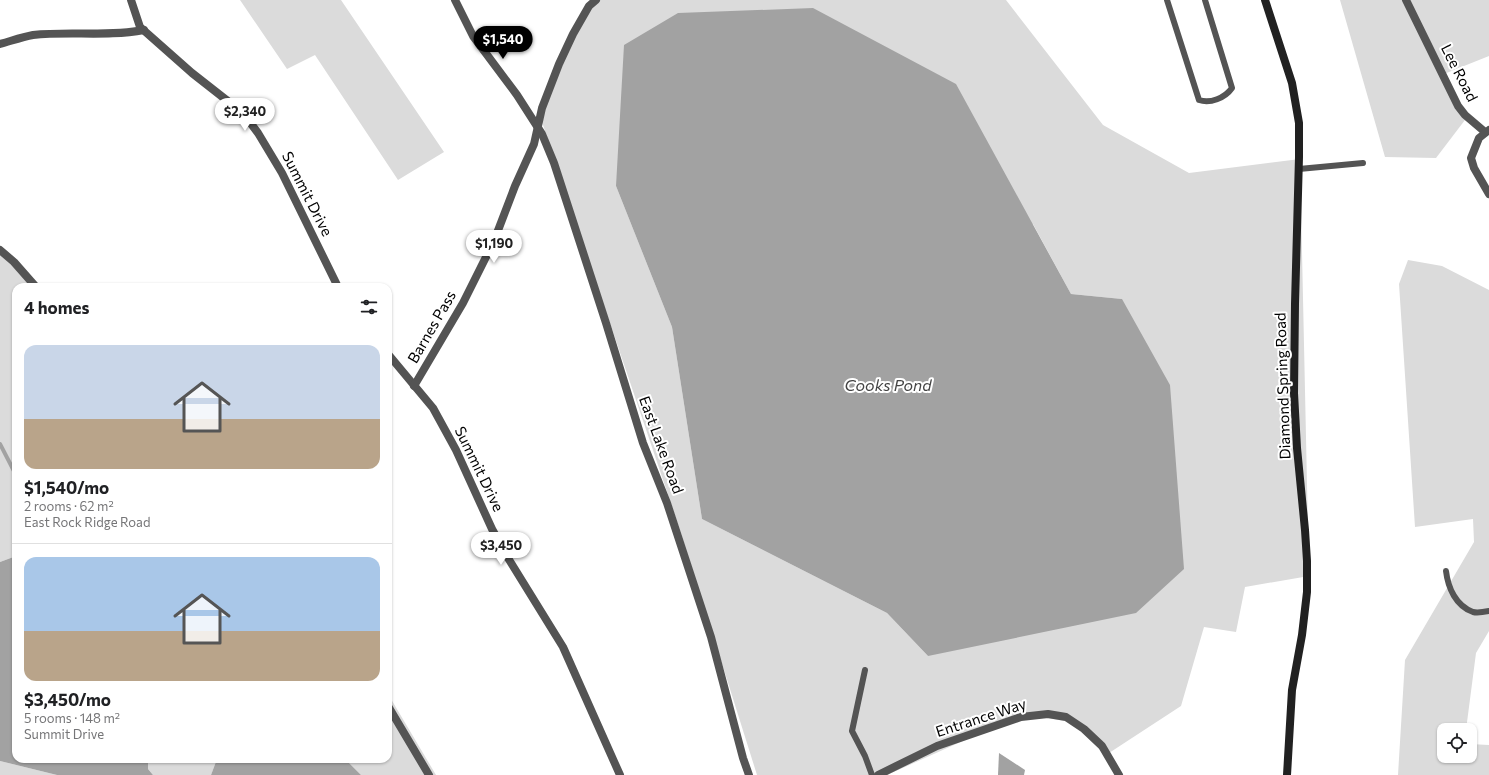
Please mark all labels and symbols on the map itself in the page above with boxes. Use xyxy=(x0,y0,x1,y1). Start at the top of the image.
pin: $1,540 xyxy=(470,26,536,60)
street label: Lee Road xyxy=(1438,41,1482,104)
pin: $2,340 xyxy=(212,98,278,132)
street label: Summit Drive xyxy=(279,148,337,239)
pin: $1,190 xyxy=(461,230,527,264)
street label: Barnes Pass xyxy=(403,287,459,366)
street label: Diamond Spring Road xyxy=(1270,312,1294,460)
water label: Cooks Pond xyxy=(845,375,932,394)
street label: East Lake Road xyxy=(636,393,688,496)
street label: Summit Drive xyxy=(452,423,508,514)
pin: $3,450 xyxy=(468,532,534,566)
street label: Entrance Way xyxy=(933,694,1028,740)

